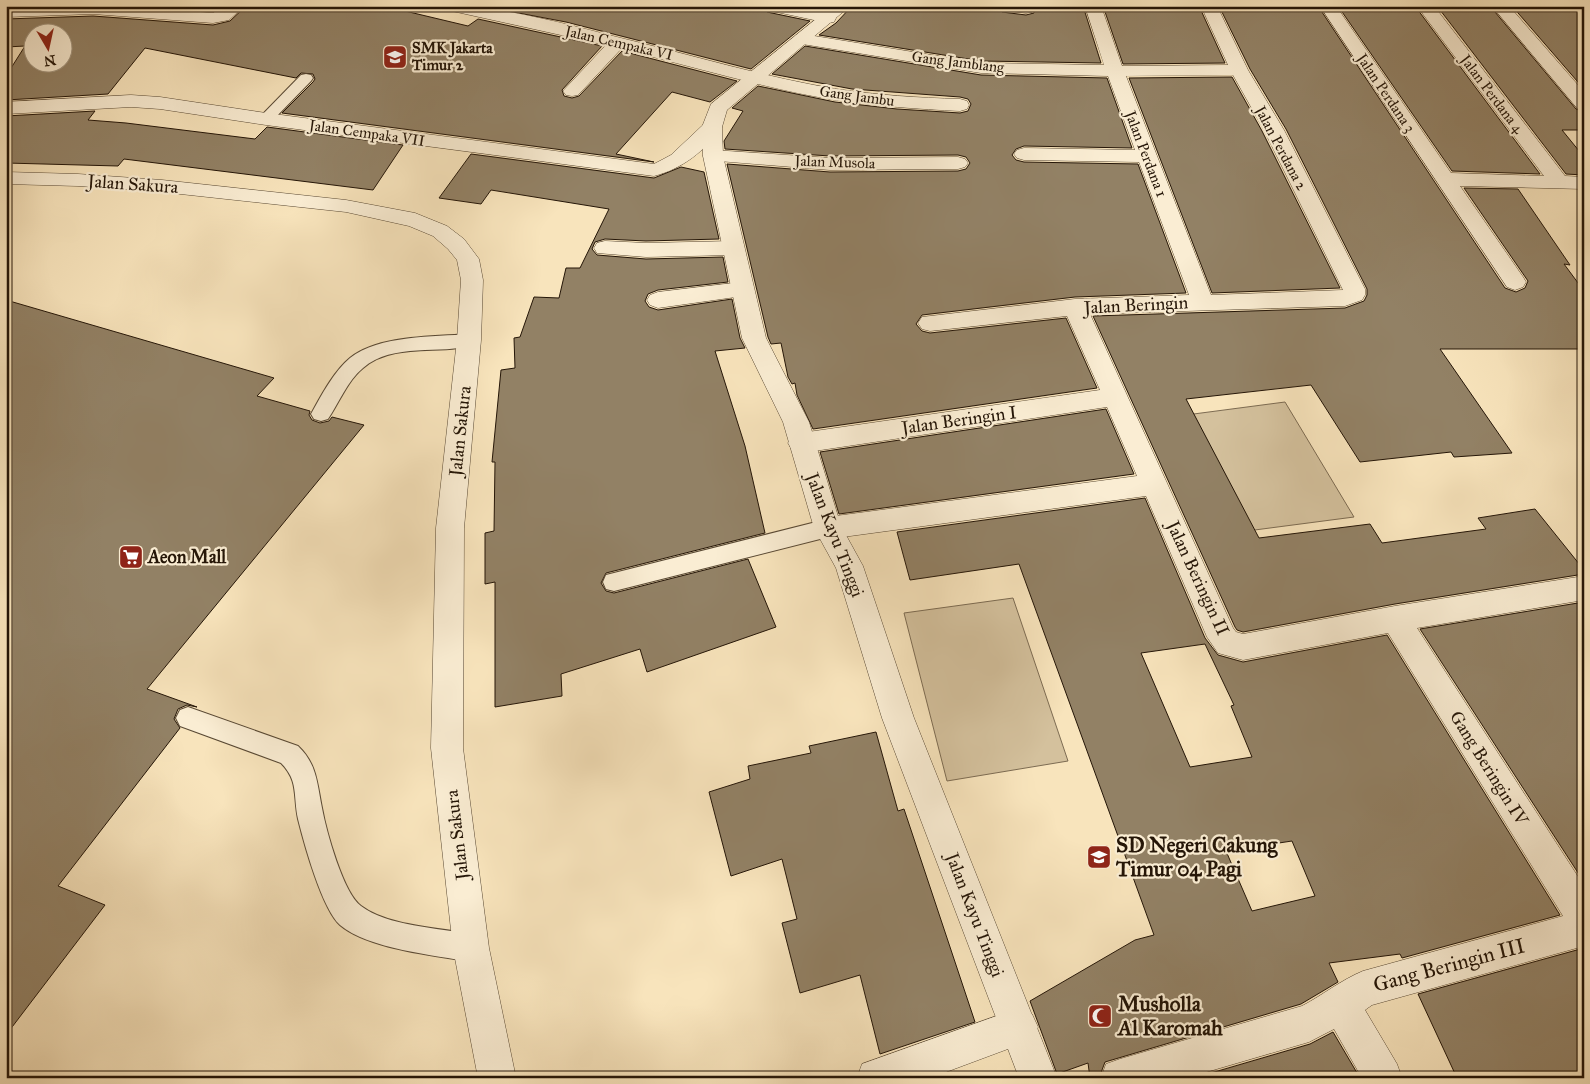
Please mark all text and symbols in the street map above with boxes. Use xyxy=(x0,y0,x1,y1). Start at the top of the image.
street label: Jalan Cempaka VI xyxy=(561,21,675,65)
north arrow xyxy=(22,22,72,72)
place label: SMK Jakarta Timur 2 xyxy=(411,39,493,74)
school or university icon: SMK Jakarta Timur 2 xyxy=(382,44,408,70)
street label: Gang Jamblang xyxy=(911,47,1006,78)
street label: Jalan Perdana 3 xyxy=(1351,48,1419,136)
street label: Jalan Perdana 4 xyxy=(1455,50,1528,138)
text: N xyxy=(43,51,57,70)
street label: Gang Jambu xyxy=(818,82,896,111)
street label: Jalan Perdana 2 xyxy=(1249,101,1311,194)
street label: Jalan Perdana 1 xyxy=(1120,106,1171,200)
street label: Jalan Cempaka VII xyxy=(306,116,426,151)
street label: Jalan Musola xyxy=(792,152,876,173)
street label: Jalan Sakura xyxy=(85,170,179,199)
street label: Jalan Beringin xyxy=(1081,291,1189,320)
street label: Jalan Sakura xyxy=(444,384,477,479)
street label: Jalan Beringin I xyxy=(898,401,1018,440)
street label: Jalan Kayu Tinggi xyxy=(800,468,869,601)
street label: Jalan Beringin II xyxy=(1160,515,1234,639)
supermarket icon: Aeon Mall xyxy=(118,544,144,570)
place label: Aeon Mall xyxy=(147,546,227,568)
street label: Gang Beringin IV xyxy=(1444,707,1534,831)
street label: Jalan Sakura xyxy=(441,788,475,883)
place label: SD Negeri Cakung Timur 04 Pagi xyxy=(1115,832,1279,882)
school or university icon: SD Negeri Cakung Timur 04 Pagi xyxy=(1086,844,1112,870)
street label: Jalan Kayu Tinggi xyxy=(940,848,1009,981)
street label: Gang Beringin III xyxy=(1370,932,1528,998)
place label: Musholla Al Karomah xyxy=(1116,991,1223,1041)
mosque icon: Musholla Al Karomah xyxy=(1087,1003,1113,1029)

